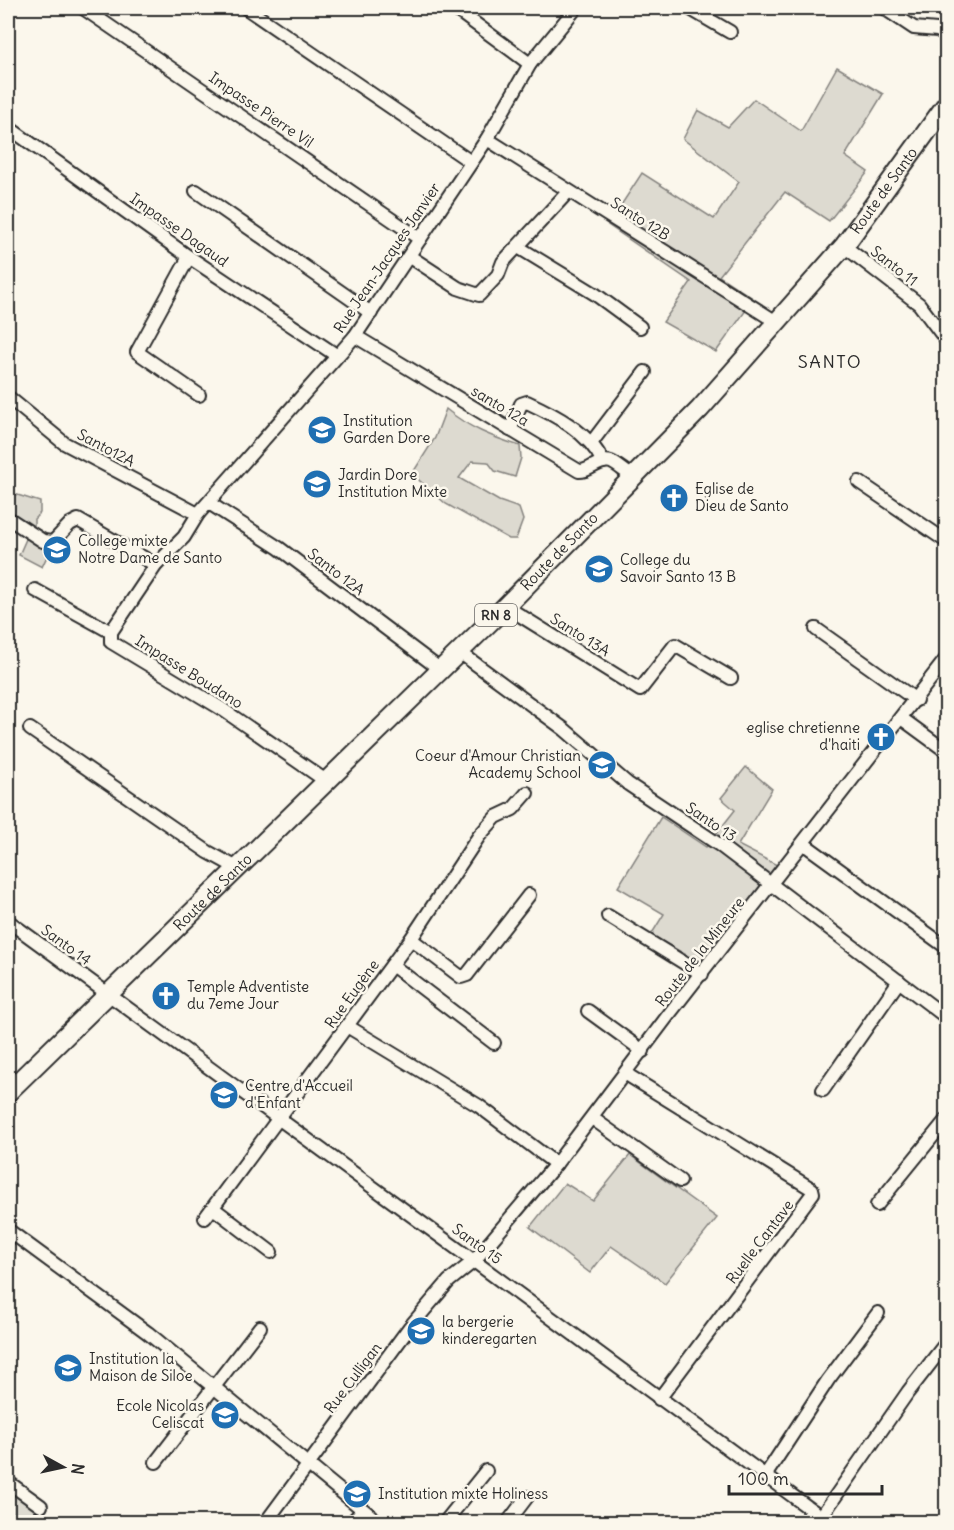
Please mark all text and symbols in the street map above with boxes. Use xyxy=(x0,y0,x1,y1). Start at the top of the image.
street label: Impasse Pierre Vil xyxy=(205,68,317,152)
street label: Route de Santo xyxy=(846,143,921,238)
street label: Rue Jean-Jacques Janvier xyxy=(329,179,444,336)
street label: Impasse Dagaud xyxy=(127,189,232,271)
street label: Santo 12B xyxy=(607,193,674,244)
street label: Santo 11 xyxy=(867,241,922,290)
district label: SANTO xyxy=(798,350,862,373)
street label: santo 12a xyxy=(468,381,533,430)
place label: Institution Garden Dore xyxy=(343,411,430,447)
school or university icon: Institution Garden Dore xyxy=(306,414,338,446)
street label: Santo12A xyxy=(74,424,139,471)
place label: Jardin Dore Institution Mixte xyxy=(338,465,447,501)
school or university icon: Jardin Dore Institution Mixte xyxy=(301,468,333,500)
place label: Eglise de Dieu de Santo xyxy=(695,479,789,515)
church icon: Eglise de Dieu de Santo xyxy=(658,482,690,514)
street label: Route de Santo xyxy=(516,508,602,595)
place label: College mixte Notre Dame de Santo xyxy=(78,531,222,567)
school or university icon: College mixte Notre Dame de Santo xyxy=(41,534,73,566)
street label: Santo 12A xyxy=(304,544,369,599)
place label: College du Savoir Santo 13 B xyxy=(620,550,736,586)
school or university icon: College du Savoir Santo 13 B xyxy=(583,553,615,585)
road number: RN 8 xyxy=(475,604,517,626)
street label: Santo 13A xyxy=(547,609,614,660)
street label: Impasse Boudano xyxy=(132,631,247,712)
place label: eglise chretienne d'haiti xyxy=(746,718,860,754)
church icon: eglise chretienne d'haiti xyxy=(865,721,897,753)
place label: Coeur d'Amour Christian Academy School xyxy=(415,746,581,782)
school or university icon: Coeur d'Amour Christian Academy School xyxy=(586,749,618,781)
street label: Santo 13 xyxy=(682,798,740,845)
street label: Route de Santo xyxy=(169,849,256,935)
street label: Route de la Mineure xyxy=(651,893,748,1010)
street label: Santo 14 xyxy=(38,920,95,969)
street label: Rue Eugène xyxy=(320,956,383,1032)
place label: Temple Adventiste du 7eme Jour xyxy=(187,977,309,1013)
church icon: Temple Adventiste du 7eme Jour xyxy=(150,980,182,1012)
place label: Centre d'Accueil d'Enfant xyxy=(245,1076,353,1112)
school or university icon: Centre d'Accueil d'Enfant xyxy=(208,1079,240,1111)
street label: Ruelle Cantave xyxy=(722,1196,797,1288)
street label: Santo 15 xyxy=(449,1219,506,1268)
place label: la bergerie kinderegarten xyxy=(442,1312,537,1348)
school or university icon: la bergerie kinderegarten xyxy=(405,1315,437,1347)
street label: Rue Culligan xyxy=(320,1338,386,1417)
place label: Institution la Maison de Siloe xyxy=(89,1349,192,1385)
school or university icon: Institution la Maison de Siloe xyxy=(52,1352,84,1384)
place label: Ecole Nicolas Celiscat xyxy=(116,1396,204,1432)
school or university icon: Ecole Nicolas Celiscat xyxy=(209,1399,241,1431)
north arrow xyxy=(33,1437,93,1497)
scale bar xyxy=(729,1458,882,1496)
text: N xyxy=(67,1462,89,1476)
text: 100 m xyxy=(738,1467,789,1490)
school or university icon: Institution mixte Holiness xyxy=(341,1478,373,1510)
place label: Institution mixte Holiness xyxy=(378,1484,548,1503)

